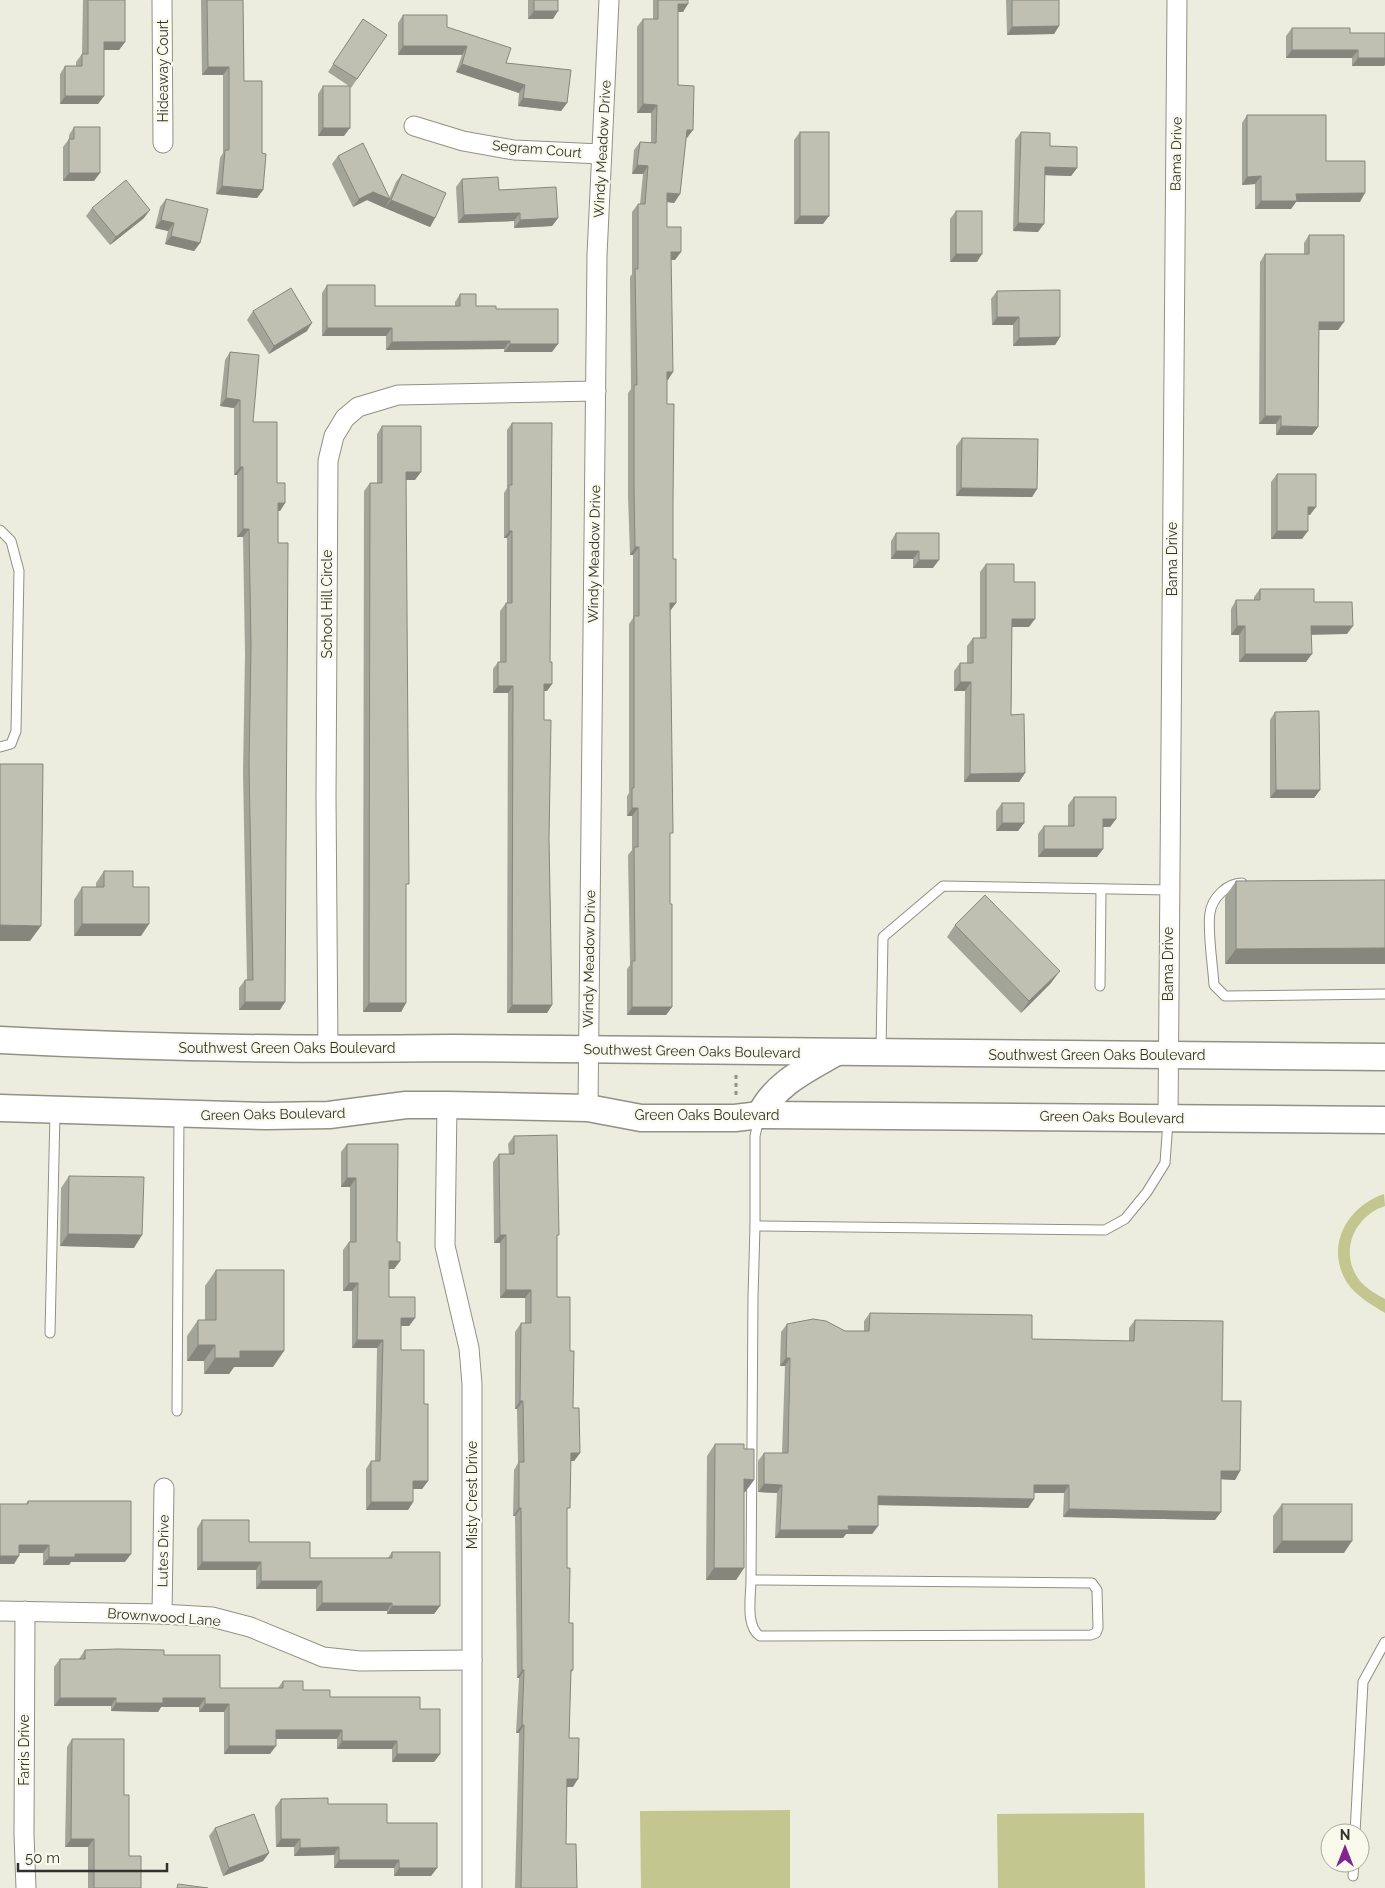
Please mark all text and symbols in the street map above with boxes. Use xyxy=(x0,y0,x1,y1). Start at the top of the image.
street label: Hideaway Court xyxy=(155,19,171,122)
street label: Windy Meadow Drive xyxy=(590,80,614,218)
street label: Bama Drive xyxy=(1167,117,1185,191)
street label: Segram Court xyxy=(491,137,583,161)
street label: Windy Meadow Drive xyxy=(585,485,603,623)
street label: Bama Drive xyxy=(1164,522,1180,596)
street label: School Hill Circle xyxy=(319,549,335,659)
street label: Windy Meadow Drive xyxy=(580,890,598,1028)
street label: Bama Drive xyxy=(1160,927,1176,1001)
street label: Southwest Green Oaks Boulevard xyxy=(178,1040,396,1056)
street label: Southwest Green Oaks Boulevard xyxy=(583,1041,801,1061)
street label: Southwest Green Oaks Boulevard xyxy=(988,1047,1206,1063)
street label: Green Oaks Boulevard xyxy=(200,1105,346,1123)
street label: Green Oaks Boulevard xyxy=(635,1107,779,1123)
street label: Green Oaks Boulevard xyxy=(1039,1108,1185,1126)
street label: Misty Crest Drive xyxy=(464,1441,480,1549)
street label: Lutes Drive xyxy=(154,1514,172,1588)
street label: Brownwood Lane xyxy=(107,1605,221,1629)
street label: Farris Drive xyxy=(16,1714,32,1786)
north arrow xyxy=(1320,1823,1370,1873)
text: N xyxy=(1340,1827,1350,1843)
scale bar xyxy=(18,1840,166,1872)
text: 50 m xyxy=(25,1849,60,1867)

